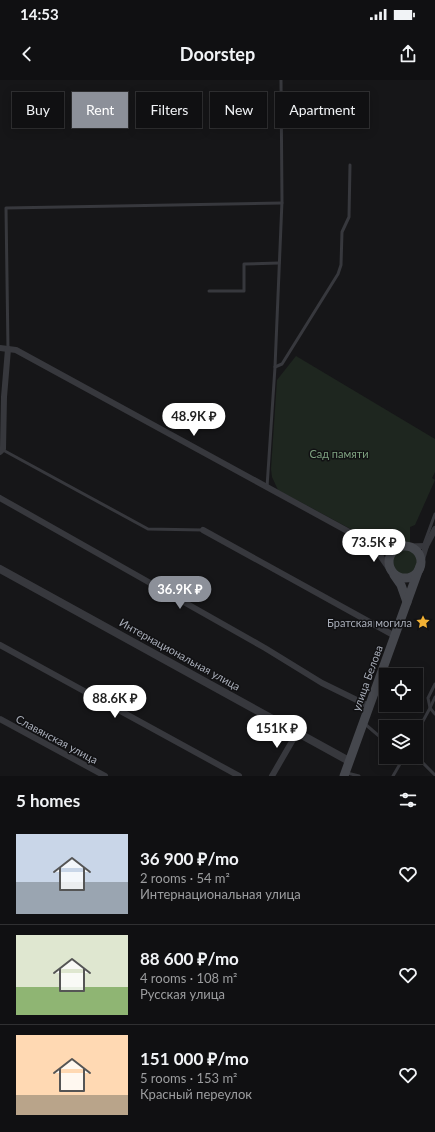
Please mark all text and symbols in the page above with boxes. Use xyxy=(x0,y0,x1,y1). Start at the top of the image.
text: 14:53 xyxy=(20,5,59,23)
icon: back xyxy=(16,43,38,65)
text: Doorstep xyxy=(180,43,255,65)
icon: share xyxy=(397,43,419,65)
chip: Buy xyxy=(12,92,64,128)
chip: Rent xyxy=(72,92,128,128)
chip: Filters xyxy=(136,92,202,128)
chip: New xyxy=(210,92,267,128)
chip: Apartment xyxy=(275,92,369,128)
pin: 48.9K ₽ xyxy=(157,403,231,437)
text: 48.9K ₽ xyxy=(171,408,217,424)
park label: Сад памяти xyxy=(309,447,369,460)
pin: 73.5K ₽ xyxy=(337,529,411,563)
text: 73.5K ₽ xyxy=(351,534,397,550)
pin: 36.9K ₽ xyxy=(143,576,217,610)
text: 36.9K ₽ xyxy=(157,581,203,597)
place icon: Братская могила xyxy=(415,614,431,630)
street label: Интернациональная улица xyxy=(117,615,243,693)
place label: Братская могила xyxy=(327,616,412,629)
street label: улица Белова xyxy=(349,643,385,713)
map controls xyxy=(379,668,423,764)
button: locate xyxy=(379,668,423,712)
pin: 88.6K ₽ xyxy=(78,685,152,719)
text: 88.6K ₽ xyxy=(92,690,138,706)
street label: Славянская улица xyxy=(14,712,100,766)
pin: 151K ₽ xyxy=(244,715,310,749)
text: 151K ₽ xyxy=(256,720,298,736)
button: layers xyxy=(379,720,423,764)
icon: filters xyxy=(397,789,419,811)
text: 5 homes xyxy=(16,790,80,811)
text: 36 900 ₽/mo xyxy=(140,848,239,869)
icon: home xyxy=(48,850,96,898)
icon: heart xyxy=(397,863,419,885)
text: 2 rooms · 54 m² xyxy=(140,870,230,886)
text: Интернациональная улица xyxy=(140,886,301,902)
text: 88 600 ₽/mo xyxy=(140,948,239,969)
icon: home xyxy=(48,951,96,999)
icon: heart xyxy=(397,964,419,986)
text: 4 rooms · 108 m² xyxy=(140,970,237,986)
text: Русская улица xyxy=(140,986,225,1002)
text: 151 000 ₽/mo xyxy=(140,1048,249,1069)
icon: home xyxy=(48,1051,96,1099)
icon: heart xyxy=(397,1064,419,1086)
text: 5 rooms · 153 m² xyxy=(140,1070,237,1086)
text: Красный переулок xyxy=(140,1086,252,1102)

